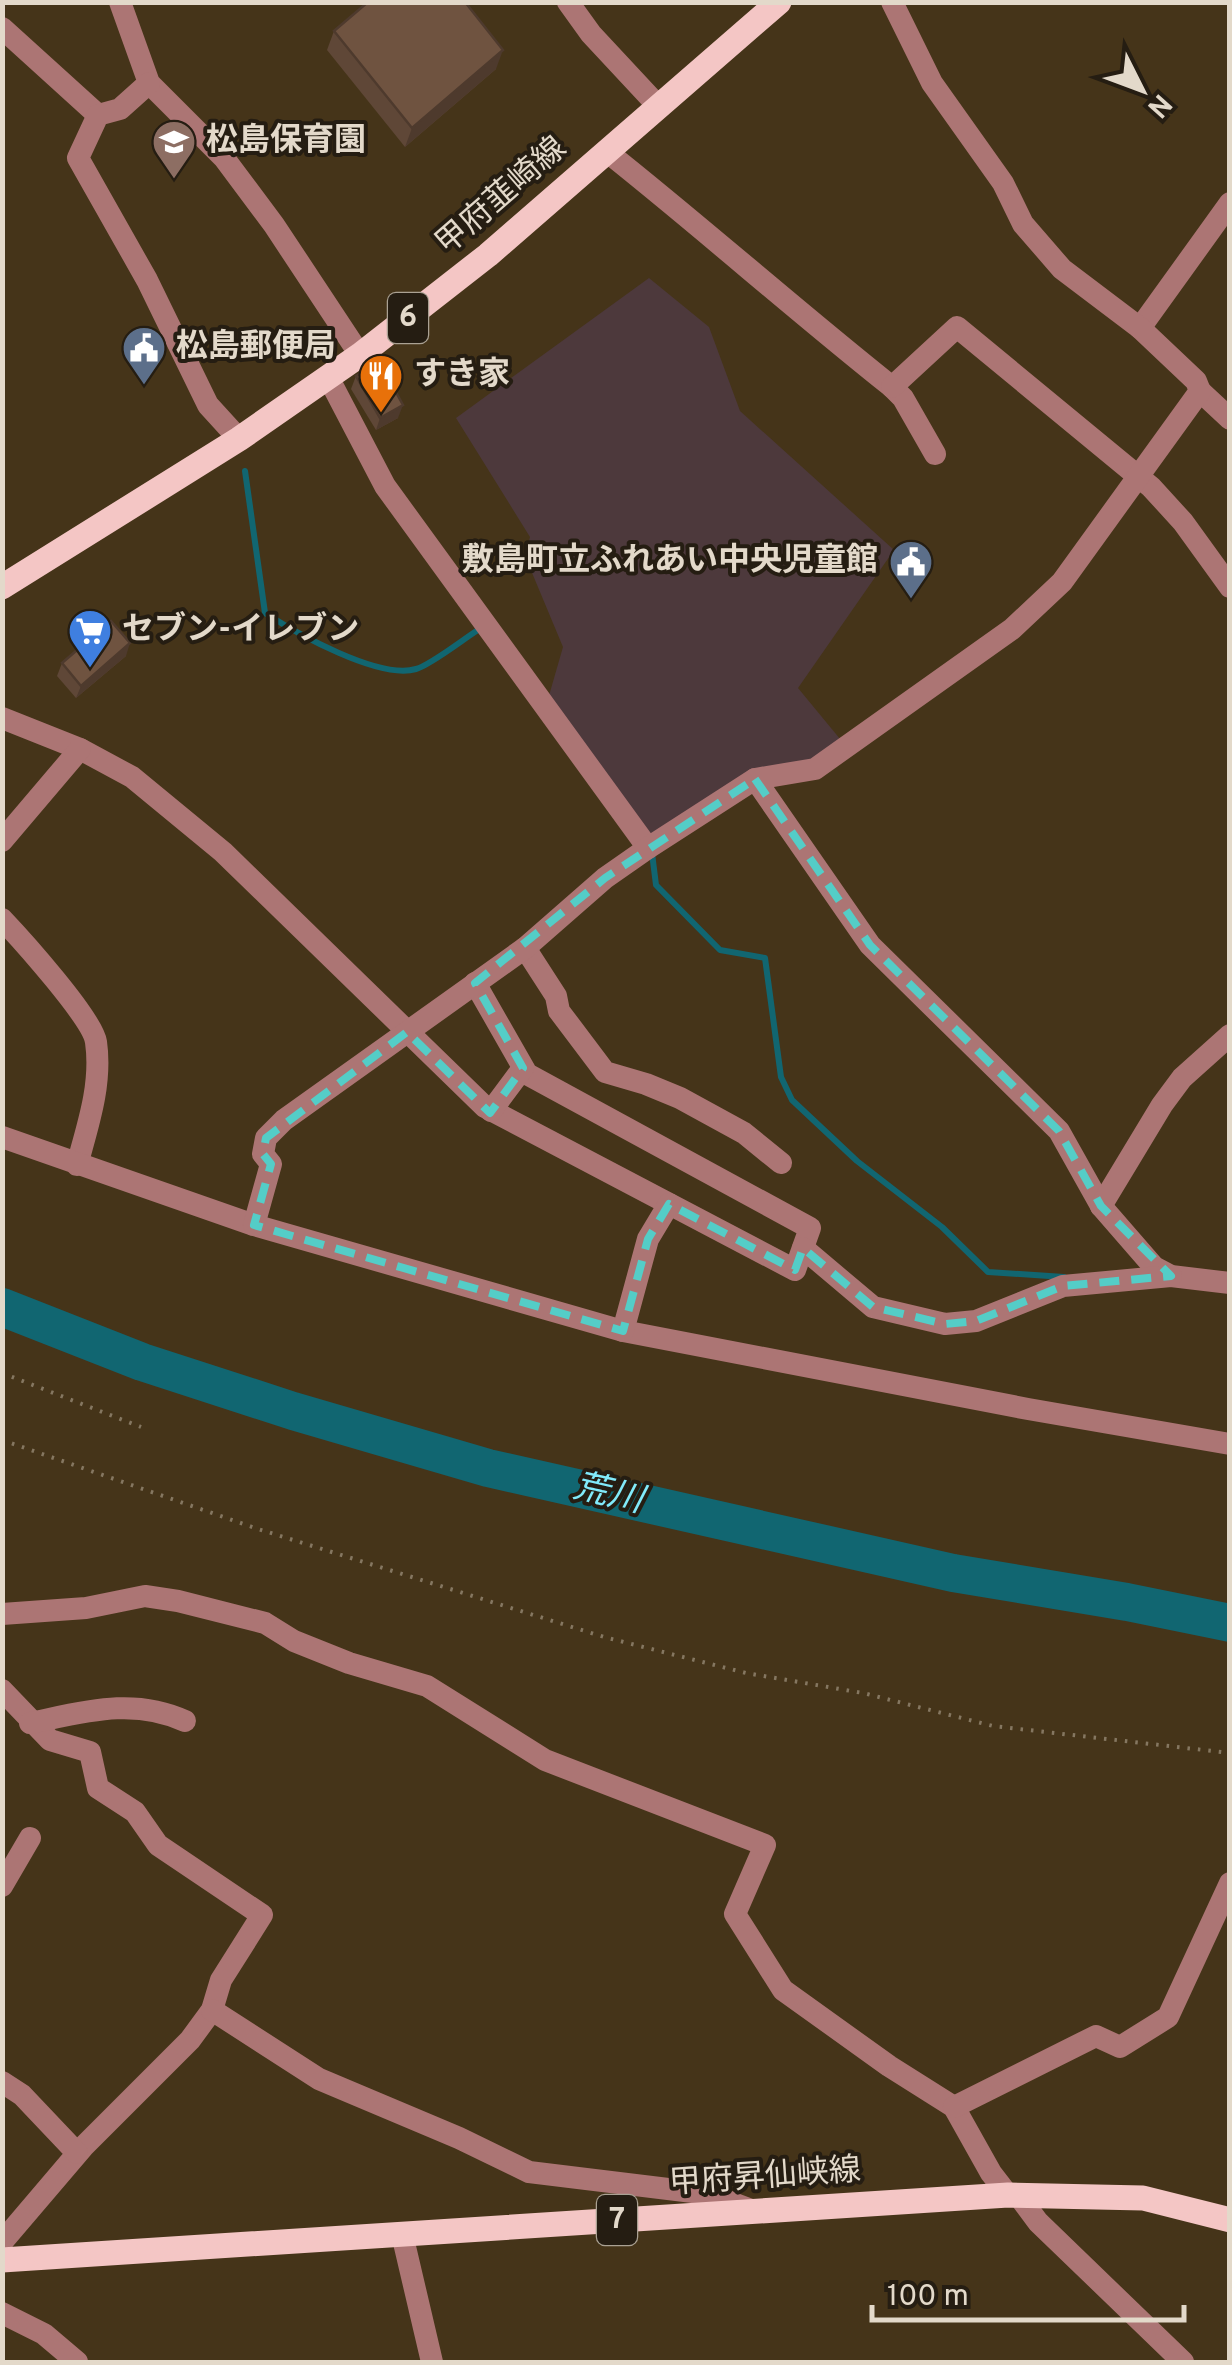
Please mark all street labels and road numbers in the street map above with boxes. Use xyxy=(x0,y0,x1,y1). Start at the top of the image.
street label: 甲府韮崎線 xyxy=(428,129,576,265)
road number: 6 xyxy=(388,293,428,343)
street label: 甲府昇仙峡線 xyxy=(668,2151,862,2205)
road number: 7 xyxy=(597,2195,637,2245)

